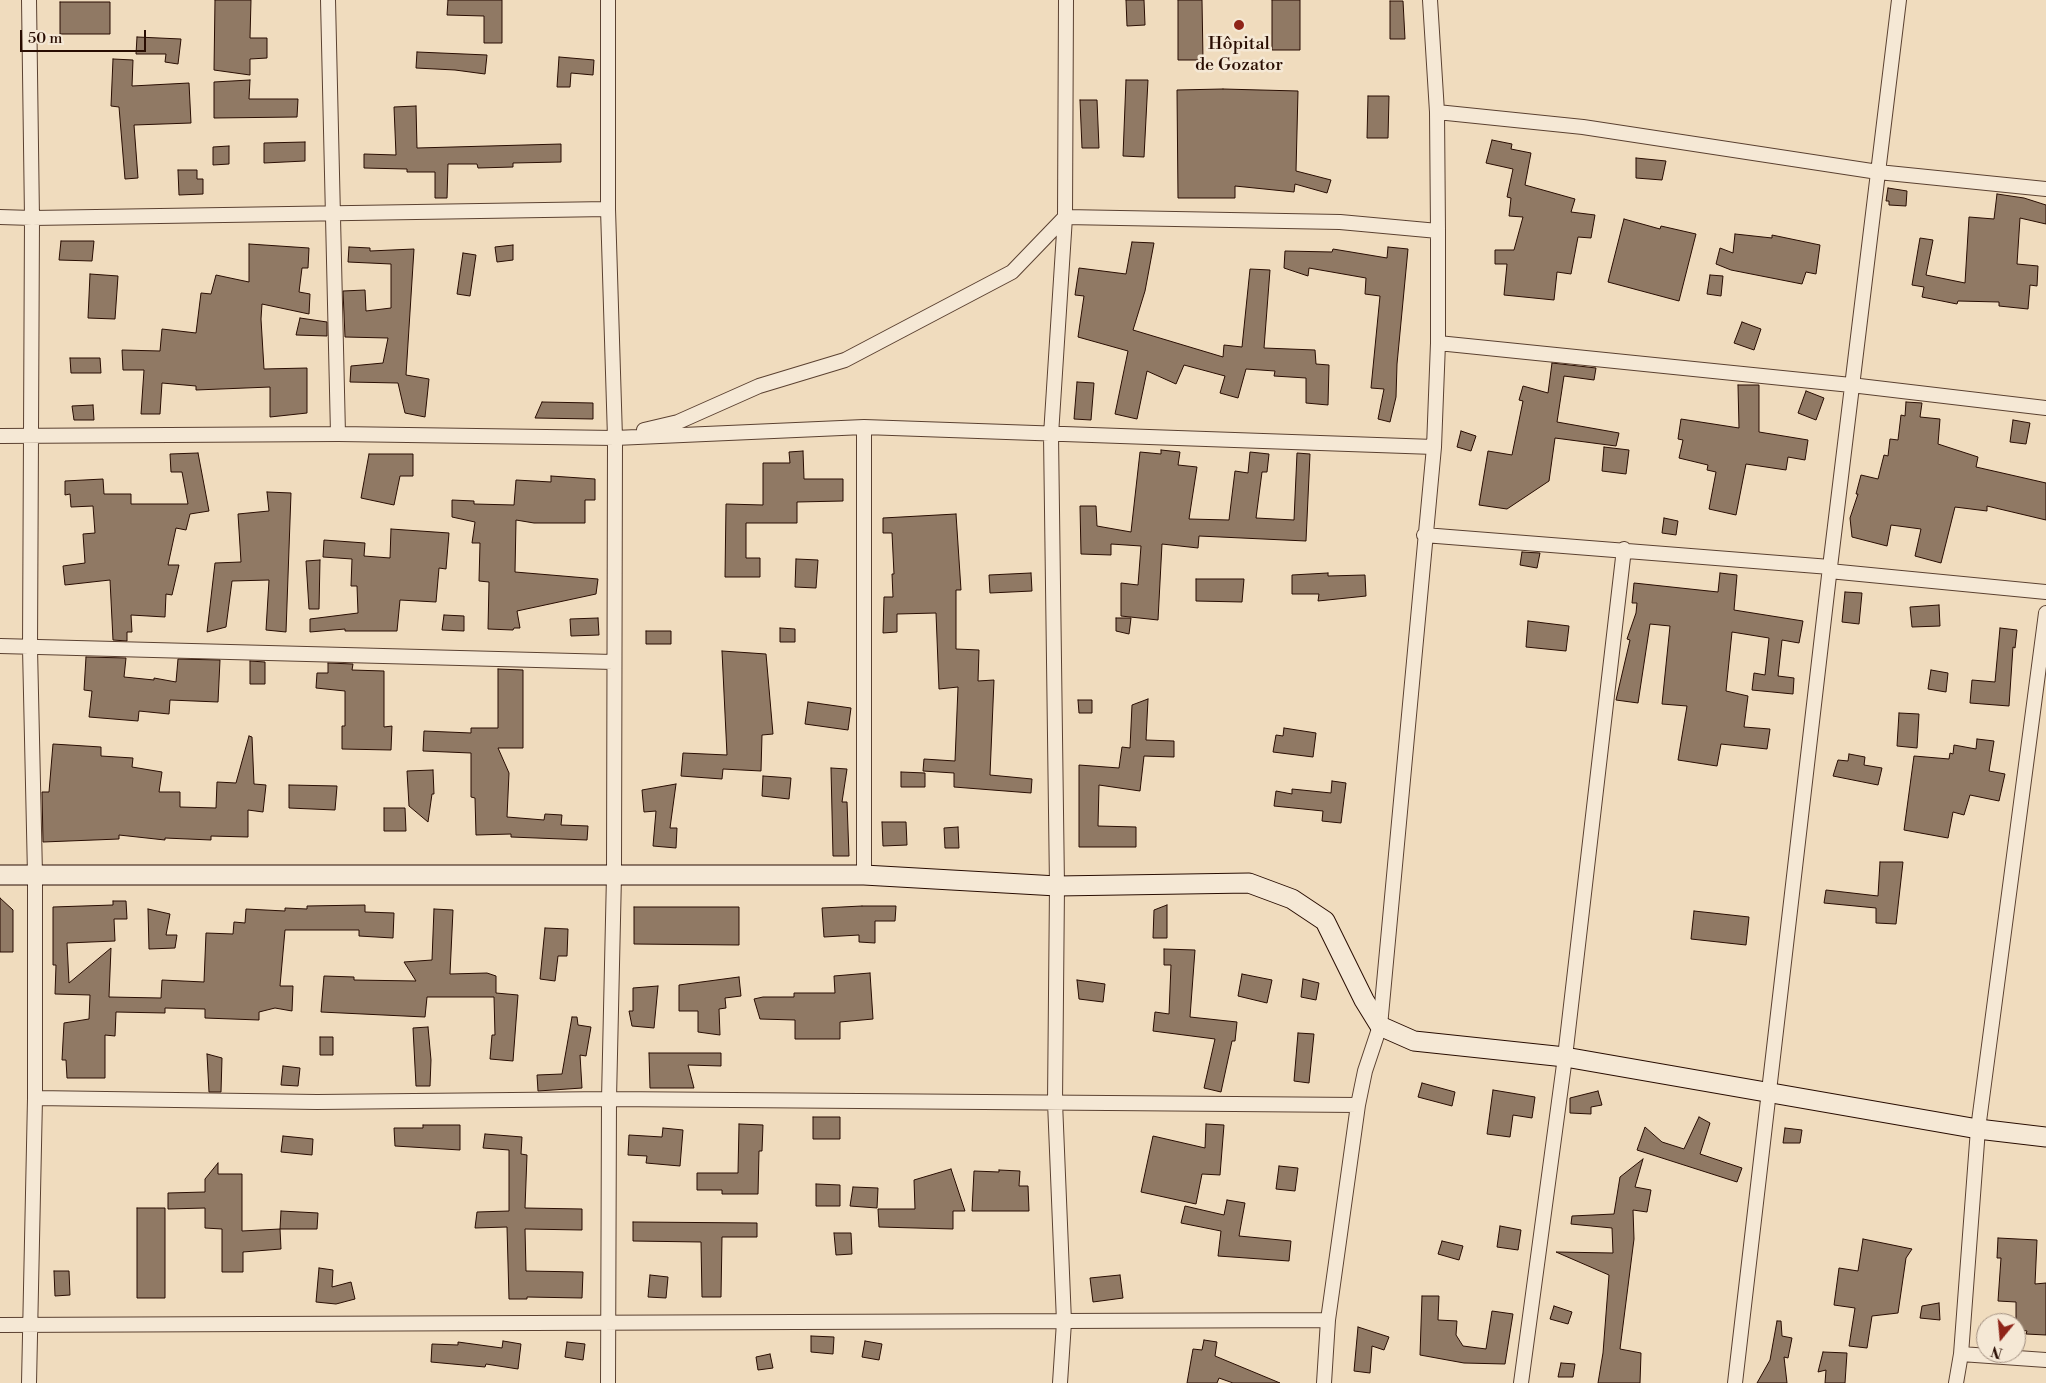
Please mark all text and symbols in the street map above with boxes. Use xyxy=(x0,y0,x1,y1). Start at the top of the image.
marker: Hôpital de Gozator xyxy=(1232,18,1246,32)
scale bar xyxy=(22,20,149,52)
text: 50 m xyxy=(28,29,62,48)
place label: Hôpital de Gozator xyxy=(1195,34,1283,76)
north arrow xyxy=(1976,1313,2026,1363)
text: N xyxy=(1989,1341,2005,1362)

